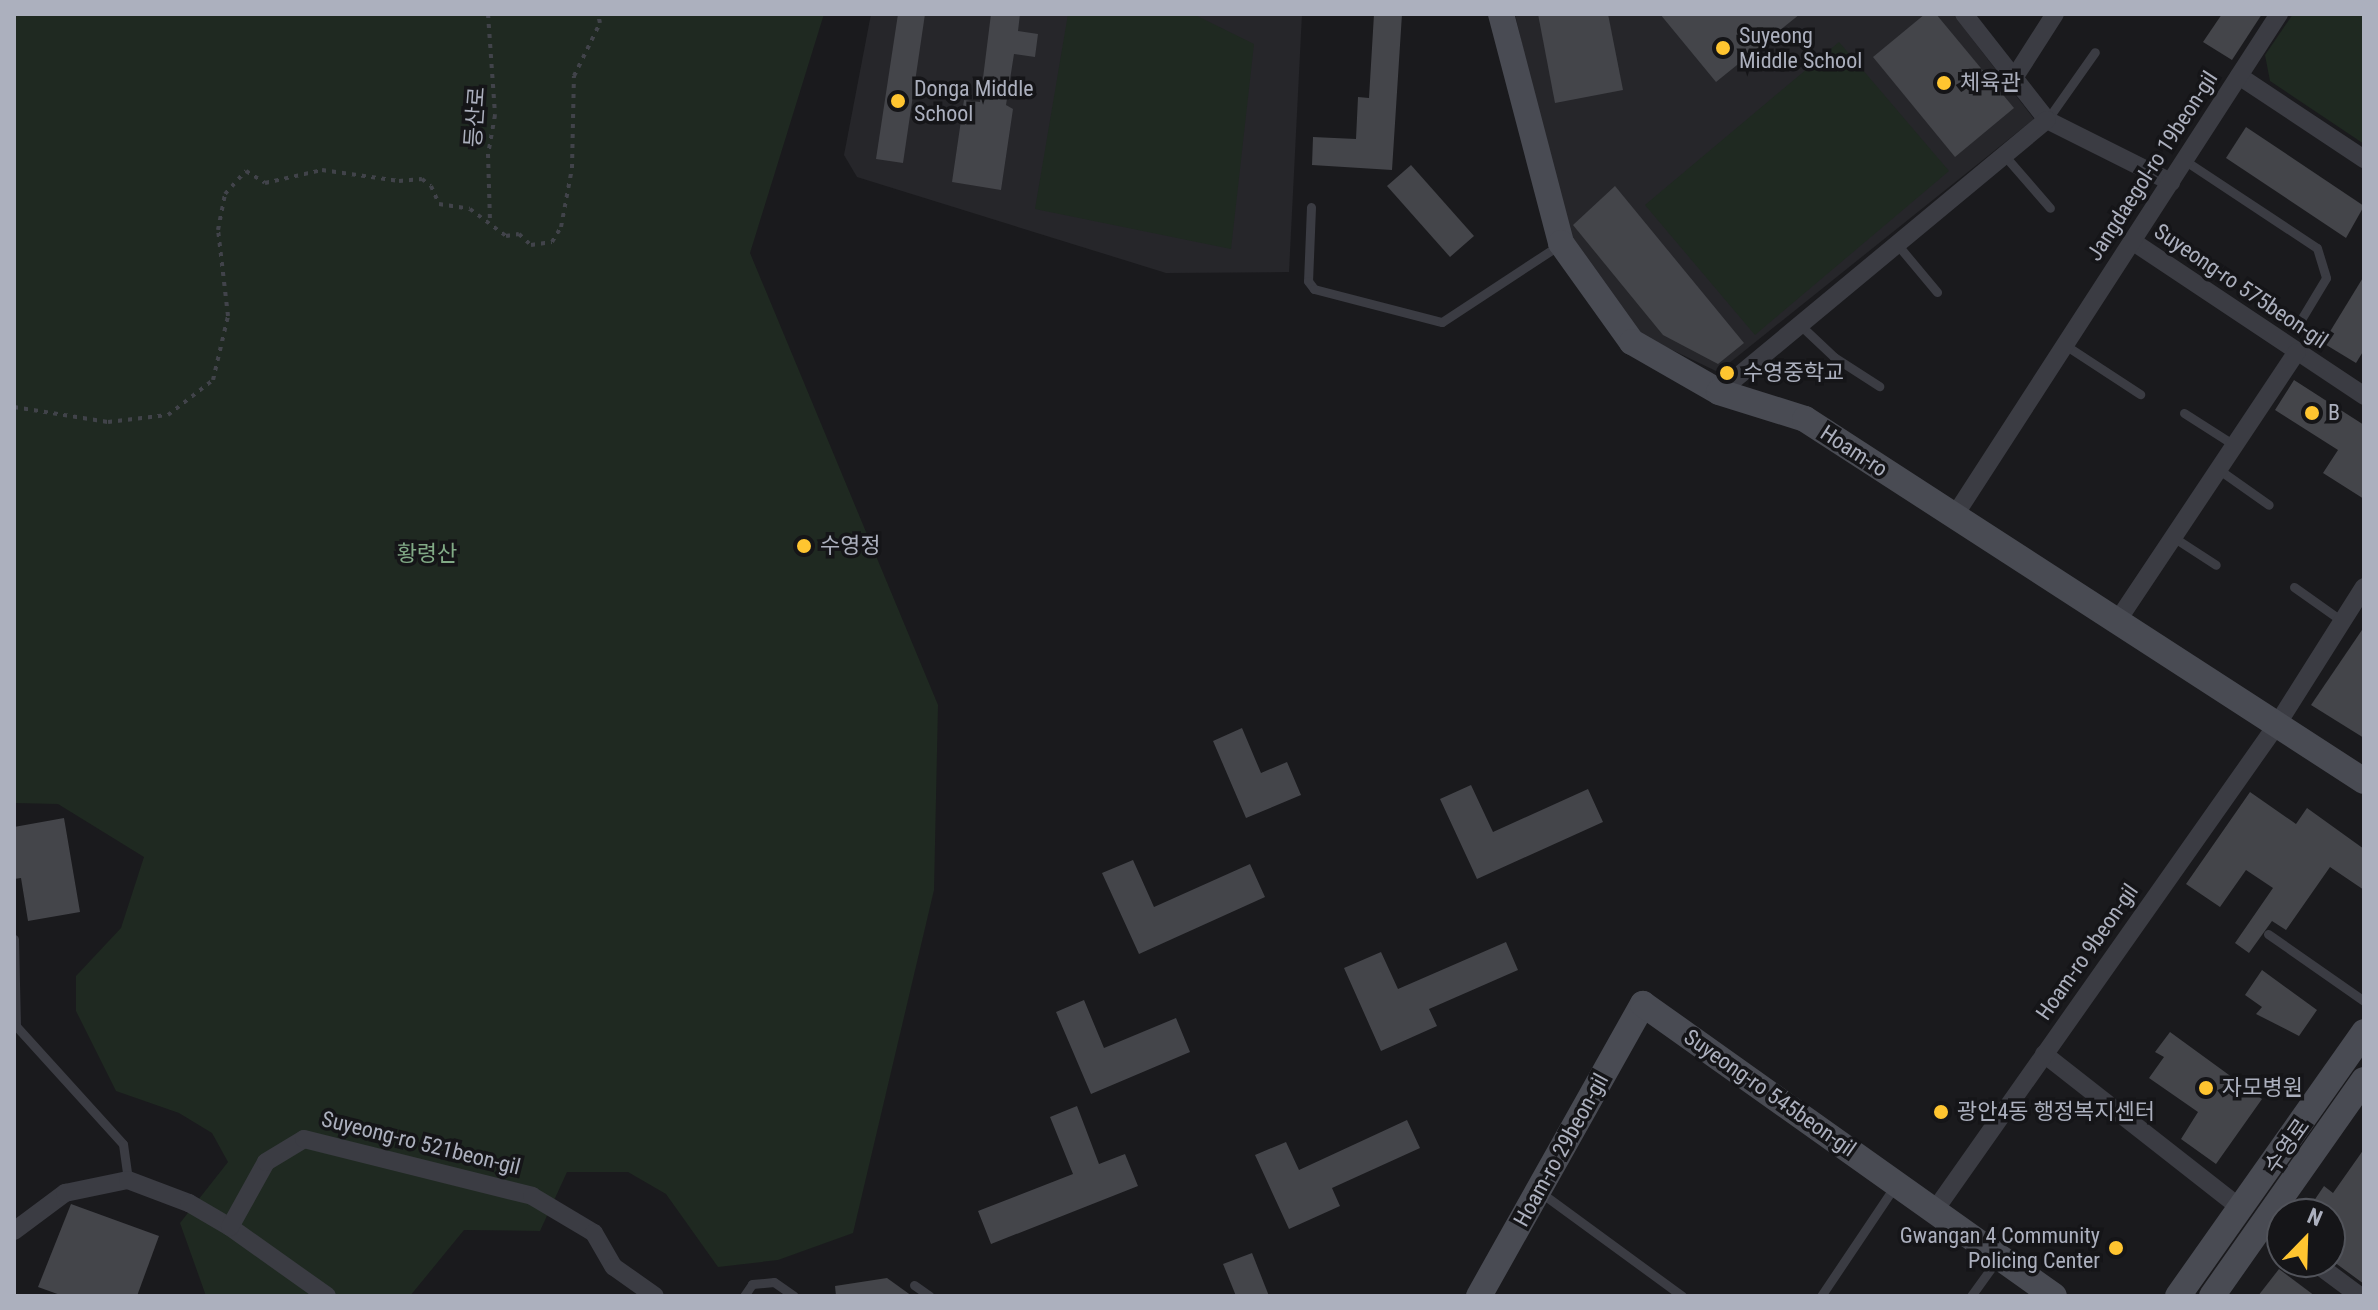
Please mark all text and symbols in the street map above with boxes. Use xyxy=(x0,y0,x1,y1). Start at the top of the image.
place label: Suyeong Middle School xyxy=(1739,22,1862,74)
marker: Suyeong Middle School xyxy=(1714,39,1732,57)
street label: Jangdaegol-ro 19beon-gil xyxy=(2081,66,2223,266)
place label: 체육관 xyxy=(1960,70,2021,96)
marker: 체육관 xyxy=(1935,74,1953,92)
place label: Donga Middle School xyxy=(914,75,1034,126)
street label: 등산로 xyxy=(460,86,490,148)
marker: Donga Middle School xyxy=(889,92,907,110)
street label: Suyeong-ro 575beon-gil xyxy=(2149,218,2333,354)
place label: 수영중학교 xyxy=(1743,360,1844,386)
marker: 수영중학교 xyxy=(1718,364,1736,382)
place label: B xyxy=(2328,400,2340,426)
marker: B xyxy=(2303,404,2321,422)
street label: Hoam-ro xyxy=(1815,420,1893,482)
place label: 수영정 xyxy=(820,533,881,559)
marker: 수영정 xyxy=(795,537,813,555)
park label: 황령산 xyxy=(397,541,457,567)
street label: Hoam-ro 9beon-gil xyxy=(2030,879,2144,1025)
street label: Suyeong-ro 545beon-gil xyxy=(1679,1024,1861,1162)
street label: Hoam-ro 29beon-gil xyxy=(1508,1069,1614,1231)
place label: 자모병원 xyxy=(2222,1075,2303,1101)
marker: 자모병원 xyxy=(2197,1079,2215,1097)
place label: 광안4동 행정복지센터 xyxy=(1957,1099,2155,1125)
marker: 광안4동 행정복지센터 xyxy=(1932,1103,1950,1121)
street label: Suyeong-ro 521beon-gil xyxy=(319,1106,523,1180)
street label: 수영로 xyxy=(2259,1114,2315,1178)
north arrow xyxy=(2266,1198,2346,1278)
text: N xyxy=(2304,1203,2326,1231)
place label: Gwangan 4 Community Policing Center xyxy=(1900,1222,2100,1274)
marker: Gwangan 4 Community Policing Center xyxy=(2107,1239,2125,1257)

